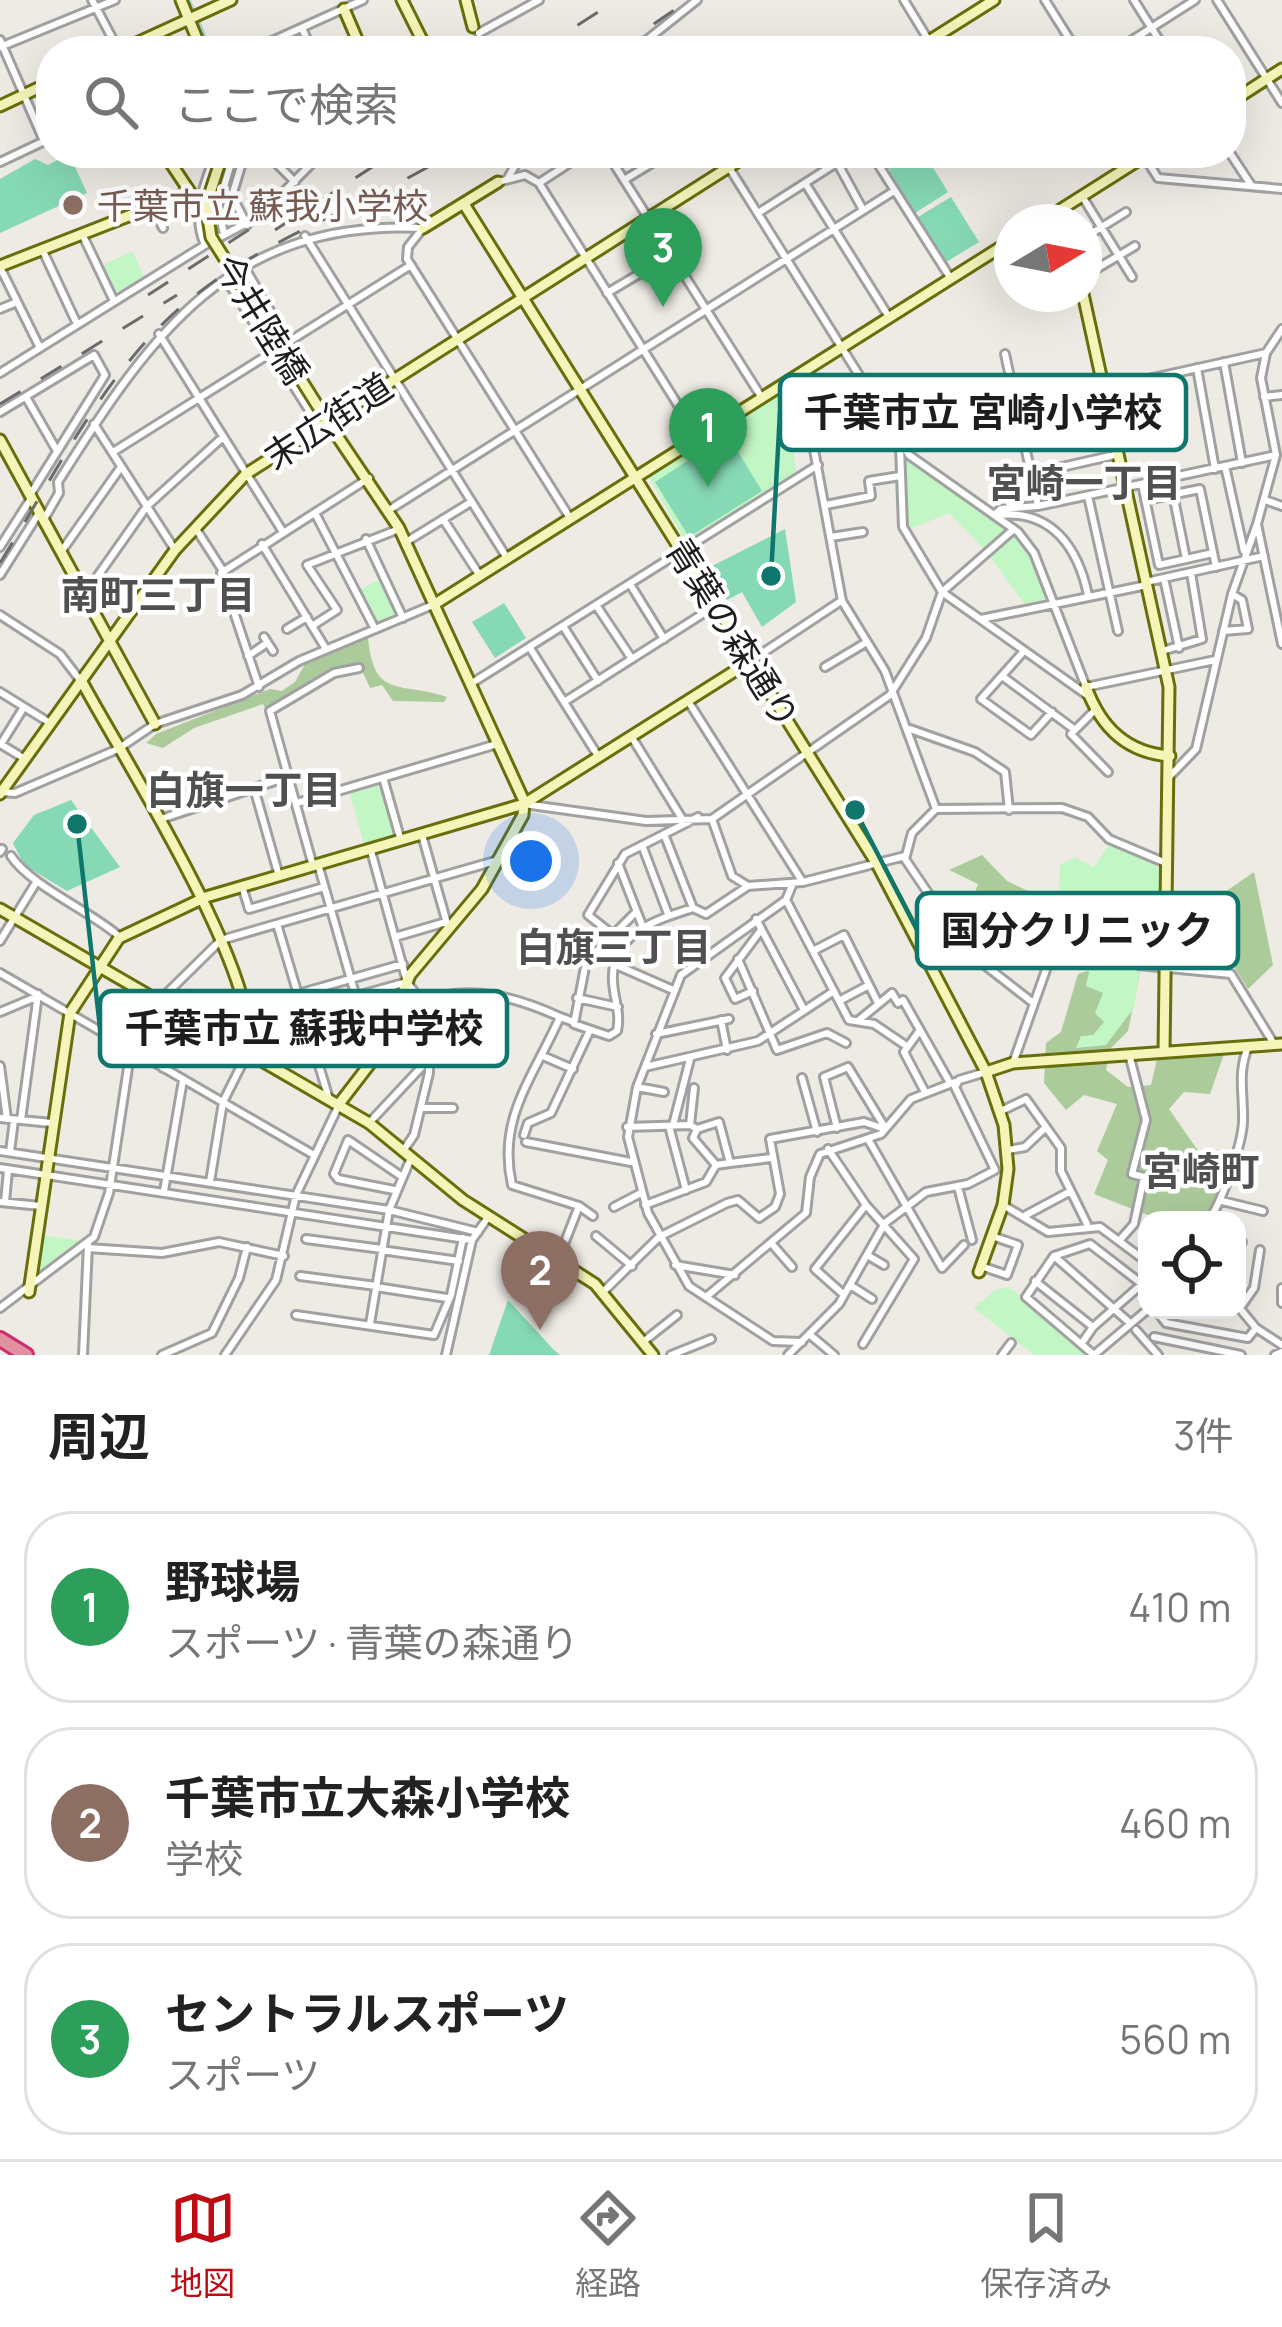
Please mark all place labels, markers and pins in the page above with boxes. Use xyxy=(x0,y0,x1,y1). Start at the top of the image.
place label: 千葉市立 蘇我小学校 xyxy=(97,181,428,230)
marker: 千葉市立 蘇我小学校 xyxy=(60,192,86,218)
pin: 3 xyxy=(624,208,702,307)
callout: 千葉市立 宮崎小学校 xyxy=(780,375,1186,450)
pin: 1 xyxy=(669,388,747,487)
callout: 国分クリニック xyxy=(917,893,1238,968)
callout: 千葉市立 蘇我中学校 xyxy=(100,991,507,1066)
pin: 2 xyxy=(501,1231,579,1330)

